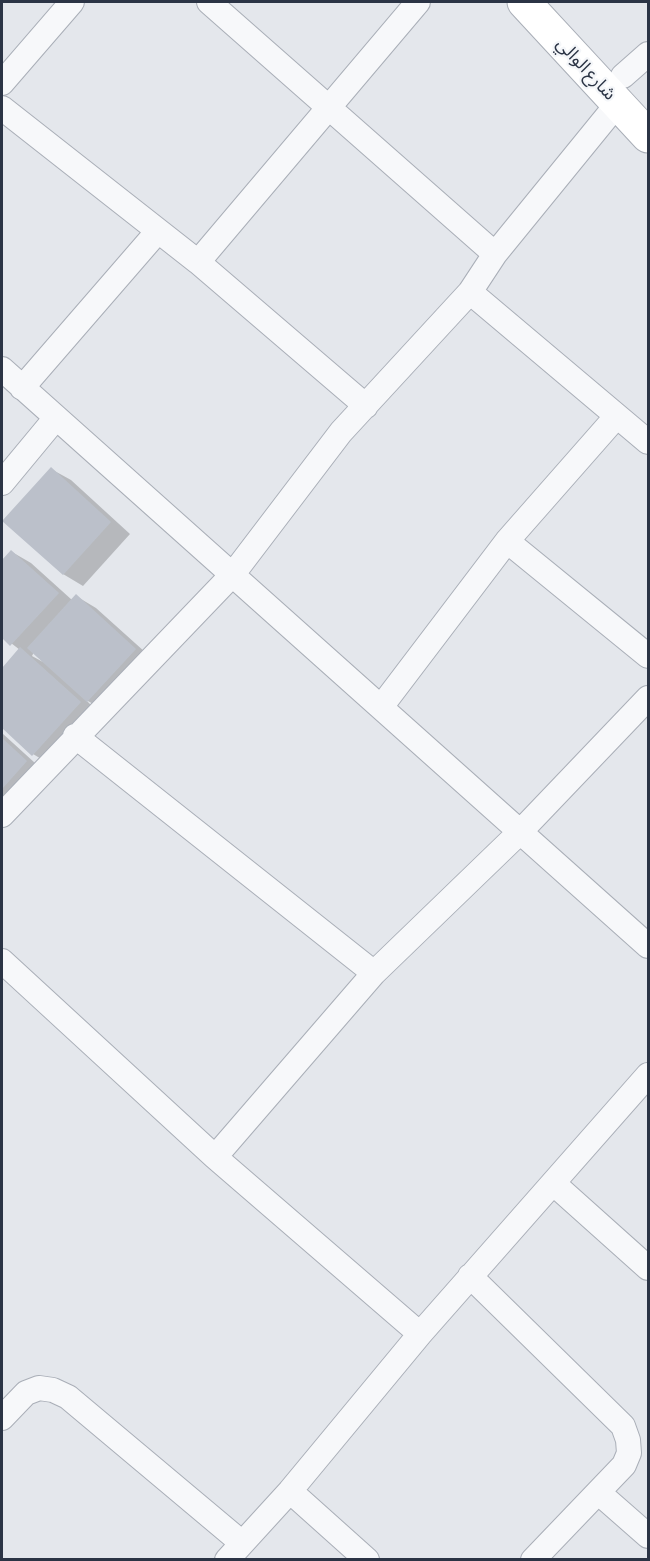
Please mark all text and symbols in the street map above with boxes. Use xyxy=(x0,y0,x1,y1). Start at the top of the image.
street label: شارع الوالي xyxy=(552,33,620,105)

